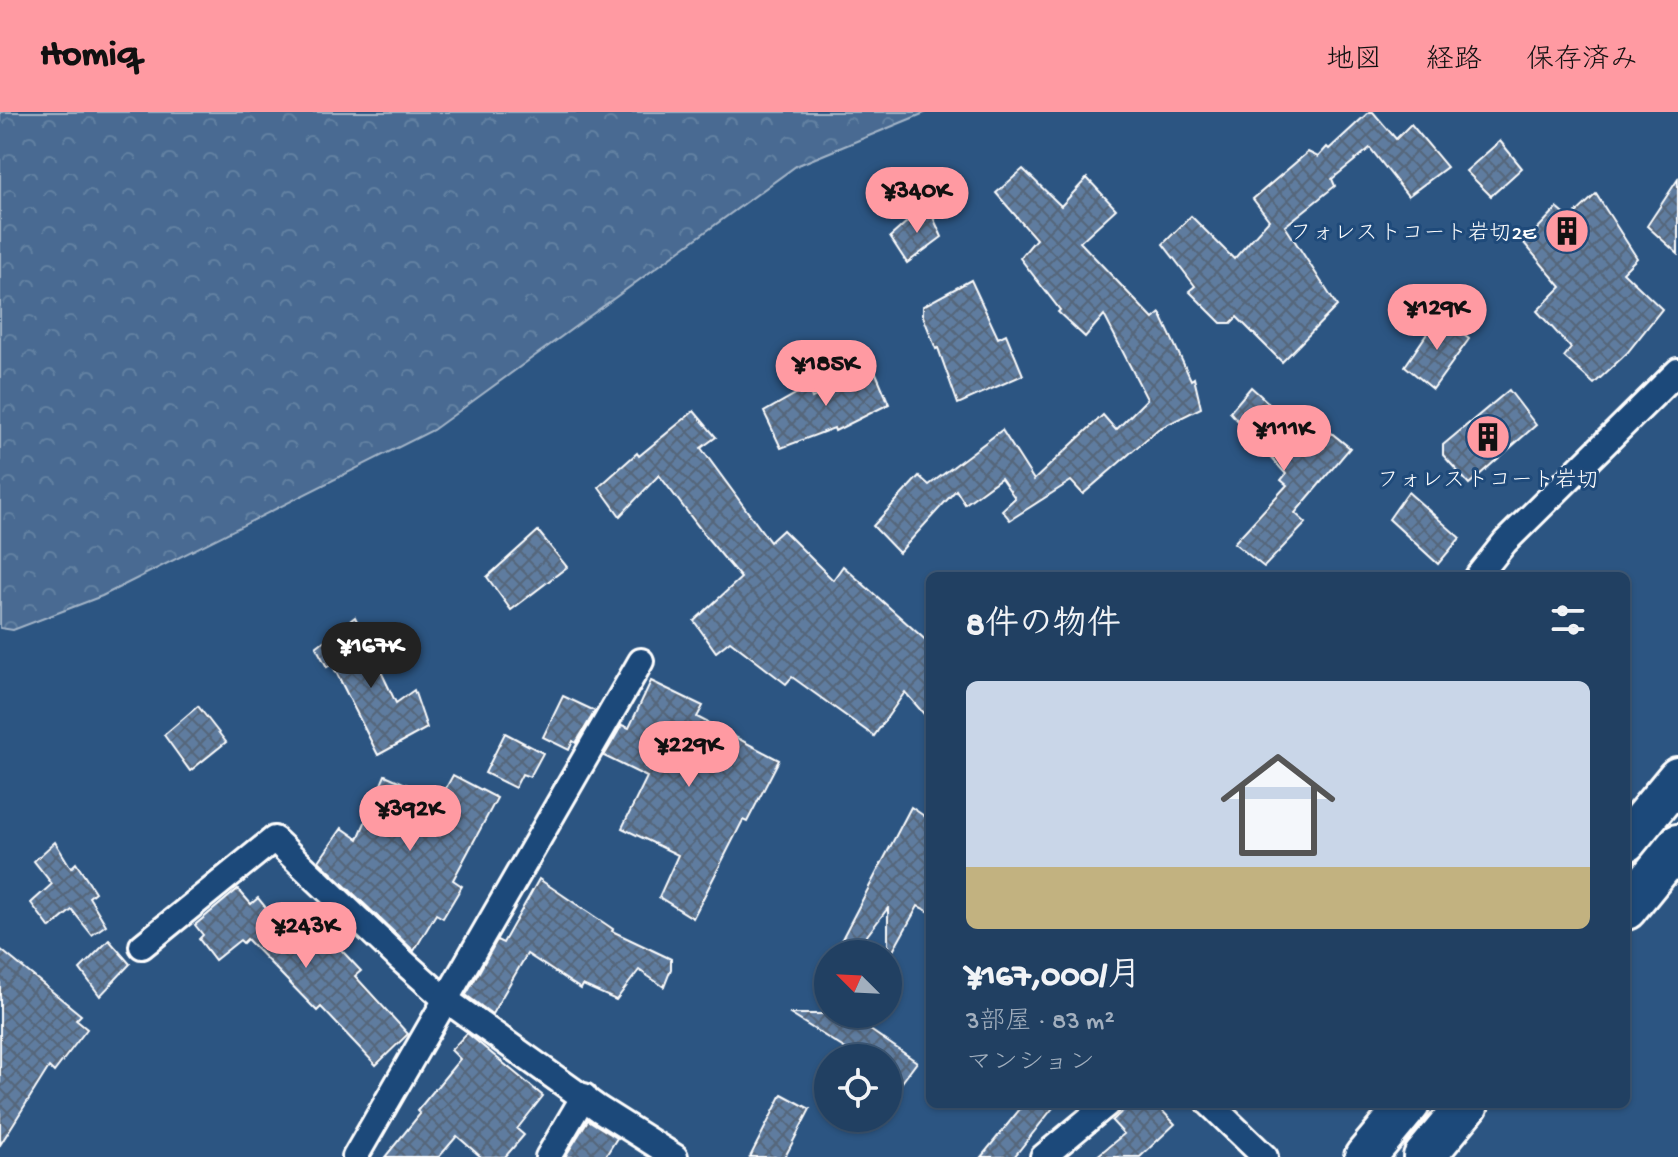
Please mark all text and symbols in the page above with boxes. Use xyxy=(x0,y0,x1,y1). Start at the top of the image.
text: Homiq xyxy=(40,34,139,78)
text: 地図 xyxy=(1326,45,1382,78)
text: 経路 xyxy=(1426,45,1482,78)
text: 保存済み xyxy=(1526,45,1638,78)
pin: ¥340K xyxy=(861,167,973,235)
text: ¥340K xyxy=(884,177,950,208)
building icon: フォレストコート岩切2E xyxy=(1543,207,1591,255)
place label: フォレストコート岩切2E xyxy=(1290,221,1537,248)
pin: ¥129K xyxy=(1381,284,1493,352)
text: ¥129K xyxy=(1406,294,1468,325)
pin: ¥185K xyxy=(770,340,882,408)
text: ¥185K xyxy=(794,350,858,381)
pin: ¥111K xyxy=(1228,405,1340,473)
building icon: フォレストコート岩切 xyxy=(1464,413,1512,461)
text: ¥111K xyxy=(1255,415,1313,446)
place label: フォレストコート岩切 xyxy=(1377,468,1599,495)
icon: filters xyxy=(1546,598,1590,642)
text: 8件の物件 xyxy=(966,607,1121,647)
pin: ¥167K xyxy=(315,622,427,690)
text: ¥167K xyxy=(339,632,403,663)
pin: ¥229K xyxy=(633,721,745,789)
text: ¥229K xyxy=(657,731,721,762)
icon: home xyxy=(1206,733,1350,877)
pin: ¥392K xyxy=(354,785,466,853)
text: ¥392K xyxy=(377,795,443,826)
pin: ¥243K xyxy=(250,902,362,970)
text: ¥243K xyxy=(274,912,338,943)
north arrow xyxy=(814,940,902,1028)
map controls xyxy=(814,940,902,1132)
text: ¥167,000/月 xyxy=(966,958,1141,998)
text: 3部屋 · 83 m² xyxy=(966,1008,1115,1039)
button: locate xyxy=(814,1044,902,1132)
text: マンション xyxy=(966,1049,1095,1080)

